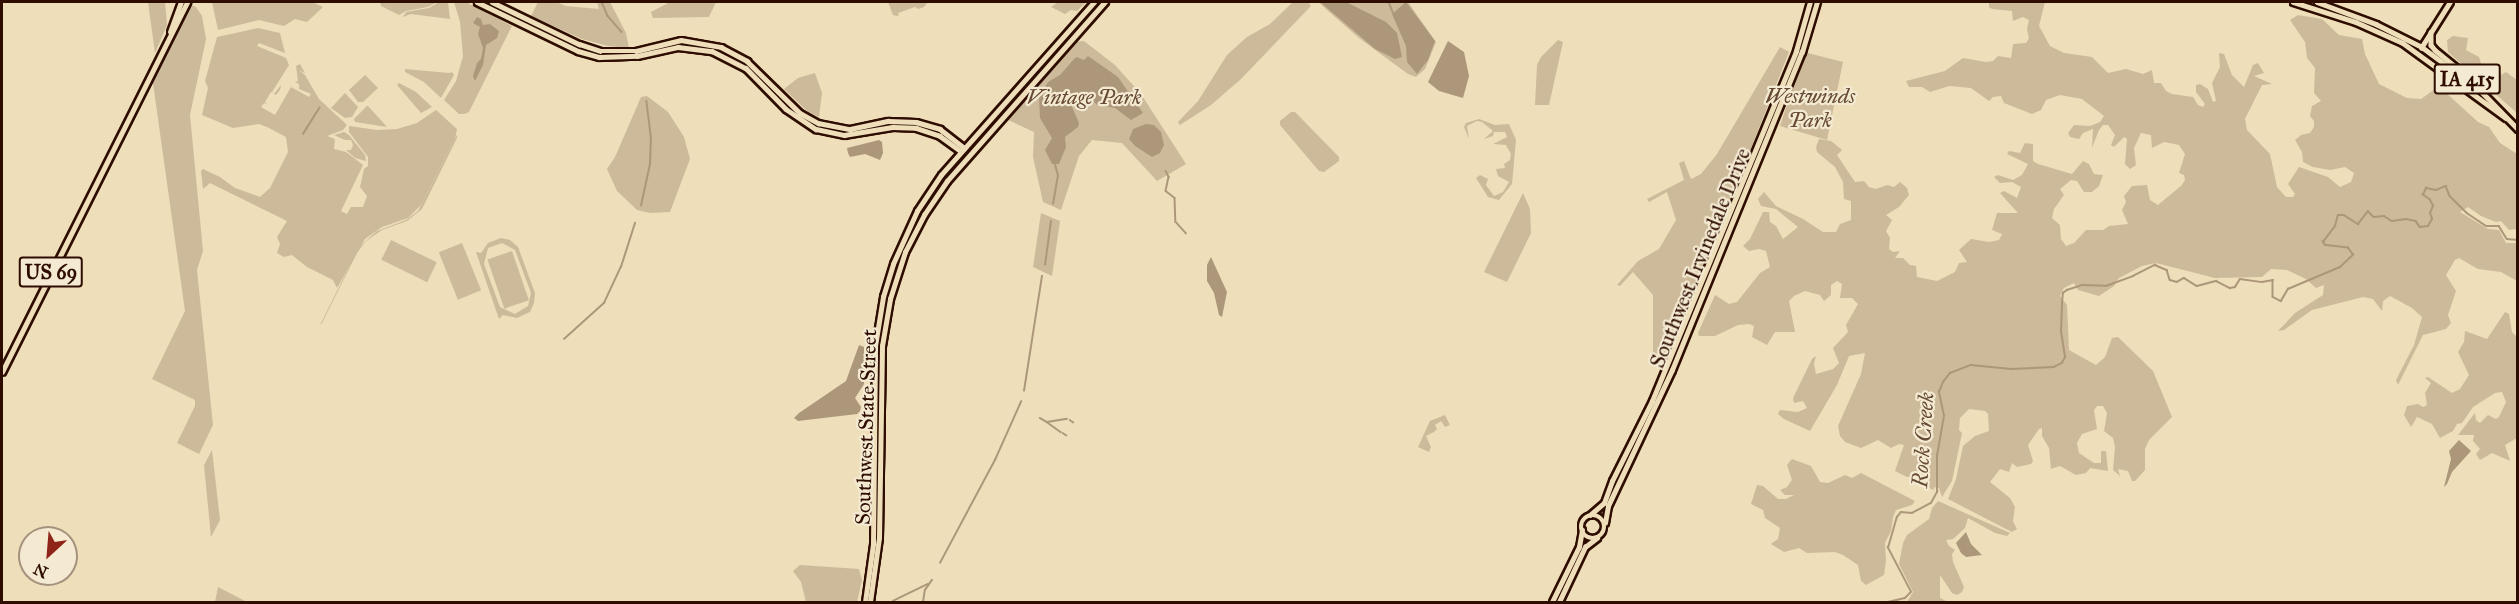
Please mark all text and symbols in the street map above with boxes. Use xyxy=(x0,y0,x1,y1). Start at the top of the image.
road number: IA 415 xyxy=(2432,62,2502,96)
park label: Westwinds Park xyxy=(1765,83,1855,133)
park label: Vintage Park xyxy=(1026,84,1142,110)
street label: Southwest Irvinedale Drive xyxy=(1644,144,1756,372)
road number: US 69 xyxy=(18,255,84,289)
street label: Southwest State Street xyxy=(850,329,882,525)
water label: Rock Creek xyxy=(1906,391,1940,489)
north arrow xyxy=(18,526,78,586)
text: N xyxy=(31,559,51,582)

